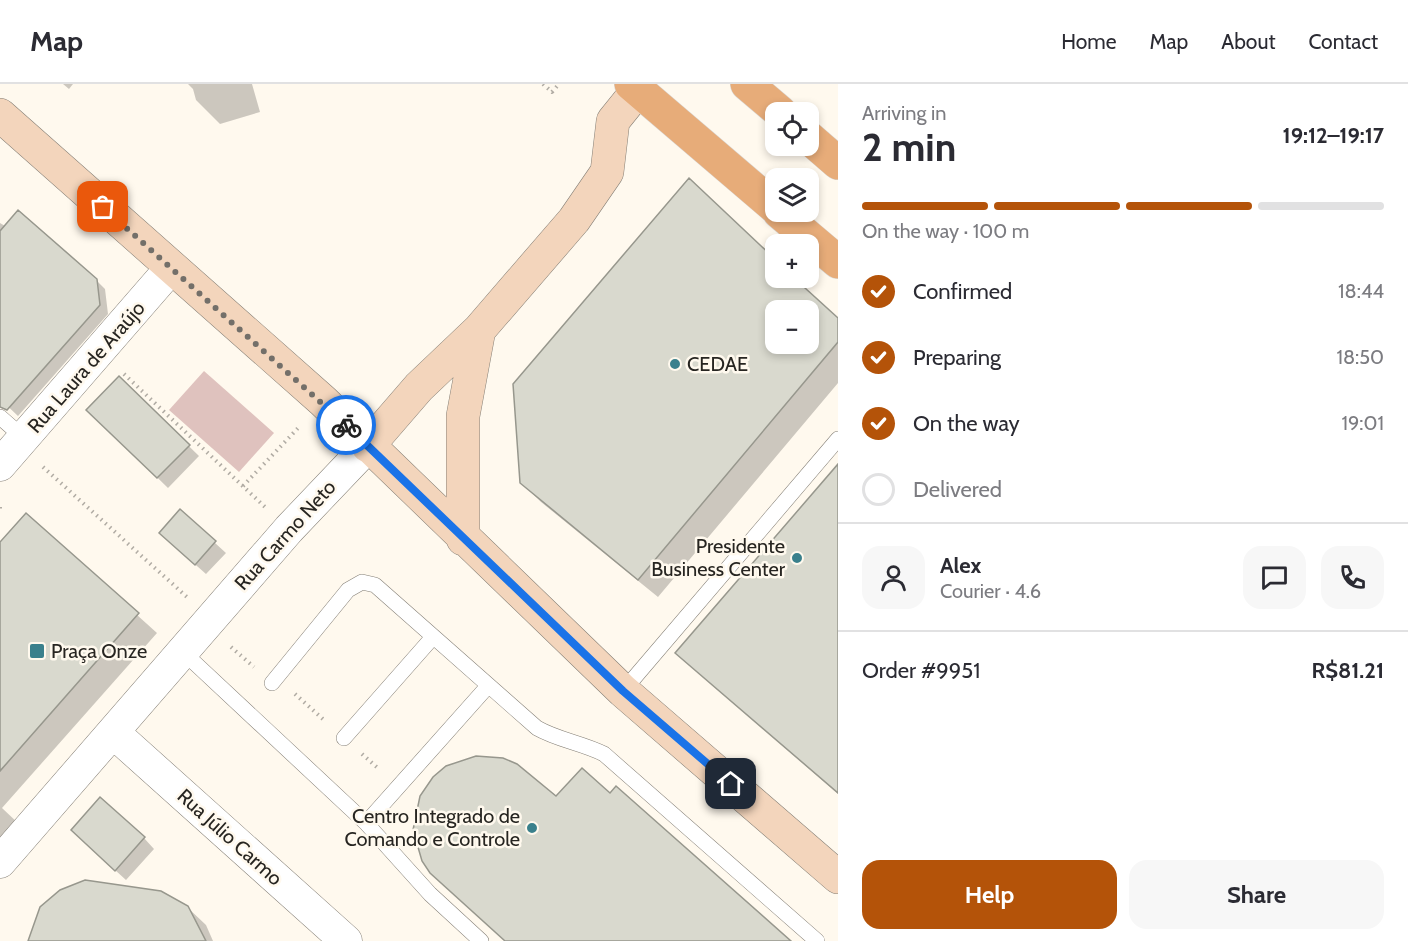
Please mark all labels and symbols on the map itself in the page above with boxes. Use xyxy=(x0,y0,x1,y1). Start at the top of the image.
pin xyxy=(77,181,128,232)
street label: Rua Laura de Araújo xyxy=(22,296,150,438)
place label: CEDAE xyxy=(687,352,748,376)
marker: CEDAE xyxy=(668,357,682,371)
courier xyxy=(316,395,376,455)
street label: Rua Carmo Neto xyxy=(229,475,341,595)
place label: Presidente Business Center xyxy=(651,534,786,581)
marker: Presidente Business Center xyxy=(790,551,804,565)
place label: Praça Onze xyxy=(51,639,147,663)
marker: Praça Onze xyxy=(28,642,46,660)
pin xyxy=(705,758,756,809)
street label: Rua Júlio Carmo xyxy=(173,784,287,890)
place label: Centro Integrado de Comando e Controle xyxy=(345,804,520,851)
marker: Centro Integrado de Comando e Controle xyxy=(525,821,539,835)

